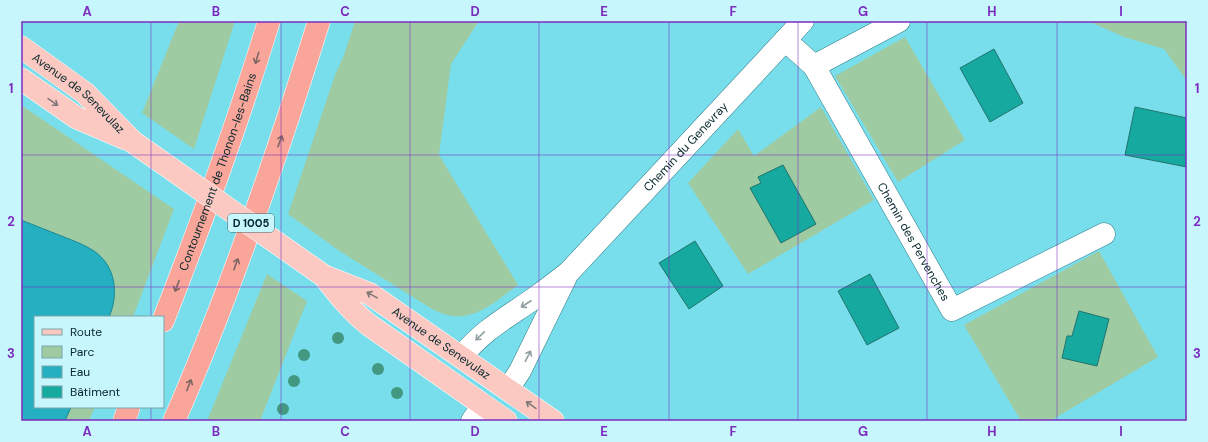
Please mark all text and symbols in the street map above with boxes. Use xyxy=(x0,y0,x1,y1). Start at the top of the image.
text: A xyxy=(82,3,92,20)
text: B xyxy=(212,3,220,20)
text: C xyxy=(340,3,350,20)
text: D xyxy=(470,3,480,20)
text: E xyxy=(600,3,608,20)
text: F xyxy=(729,3,737,20)
text: G xyxy=(858,3,868,20)
text: H xyxy=(987,3,997,20)
text: I xyxy=(1119,3,1123,20)
street label: Avenue de Senevulaz xyxy=(29,50,128,137)
one-way arrow xyxy=(253,52,260,65)
street label: Contournement de Thonon-les-Bains xyxy=(175,71,260,273)
text: 1 xyxy=(9,80,13,97)
text: 1 xyxy=(1195,80,1199,97)
one-way arrow xyxy=(47,98,58,106)
street label: Chemin du Genevray xyxy=(640,98,732,195)
one-way arrow xyxy=(277,136,285,148)
street label: Chemin des Pervenches xyxy=(874,180,953,304)
text: 2 xyxy=(7,213,15,230)
text: 2 xyxy=(1193,213,1201,230)
road number: D 1005 xyxy=(228,214,274,232)
one-way arrow xyxy=(233,258,241,270)
one-way arrow xyxy=(172,280,180,292)
one-way arrow xyxy=(366,291,378,299)
one-way arrow xyxy=(521,300,532,308)
street label: Avenue de Senevulaz xyxy=(389,304,494,383)
legend xyxy=(34,316,164,408)
text: Route xyxy=(70,324,102,340)
one-way arrow xyxy=(475,331,485,341)
text: Parc xyxy=(70,344,94,360)
text: 3 xyxy=(7,345,15,362)
text: 3 xyxy=(1193,345,1201,362)
one-way arrow xyxy=(525,350,532,362)
text: Eau xyxy=(70,364,90,380)
one-way arrow xyxy=(186,379,194,391)
text: Bâtiment xyxy=(70,384,121,400)
one-way arrow xyxy=(525,401,536,409)
text: A xyxy=(82,423,92,440)
text: B xyxy=(212,423,220,440)
text: C xyxy=(340,423,350,440)
text: D xyxy=(470,423,480,440)
text: E xyxy=(600,423,608,440)
text: F xyxy=(729,423,737,440)
text: G xyxy=(858,423,868,440)
text: H xyxy=(987,423,997,440)
text: I xyxy=(1119,423,1123,440)

